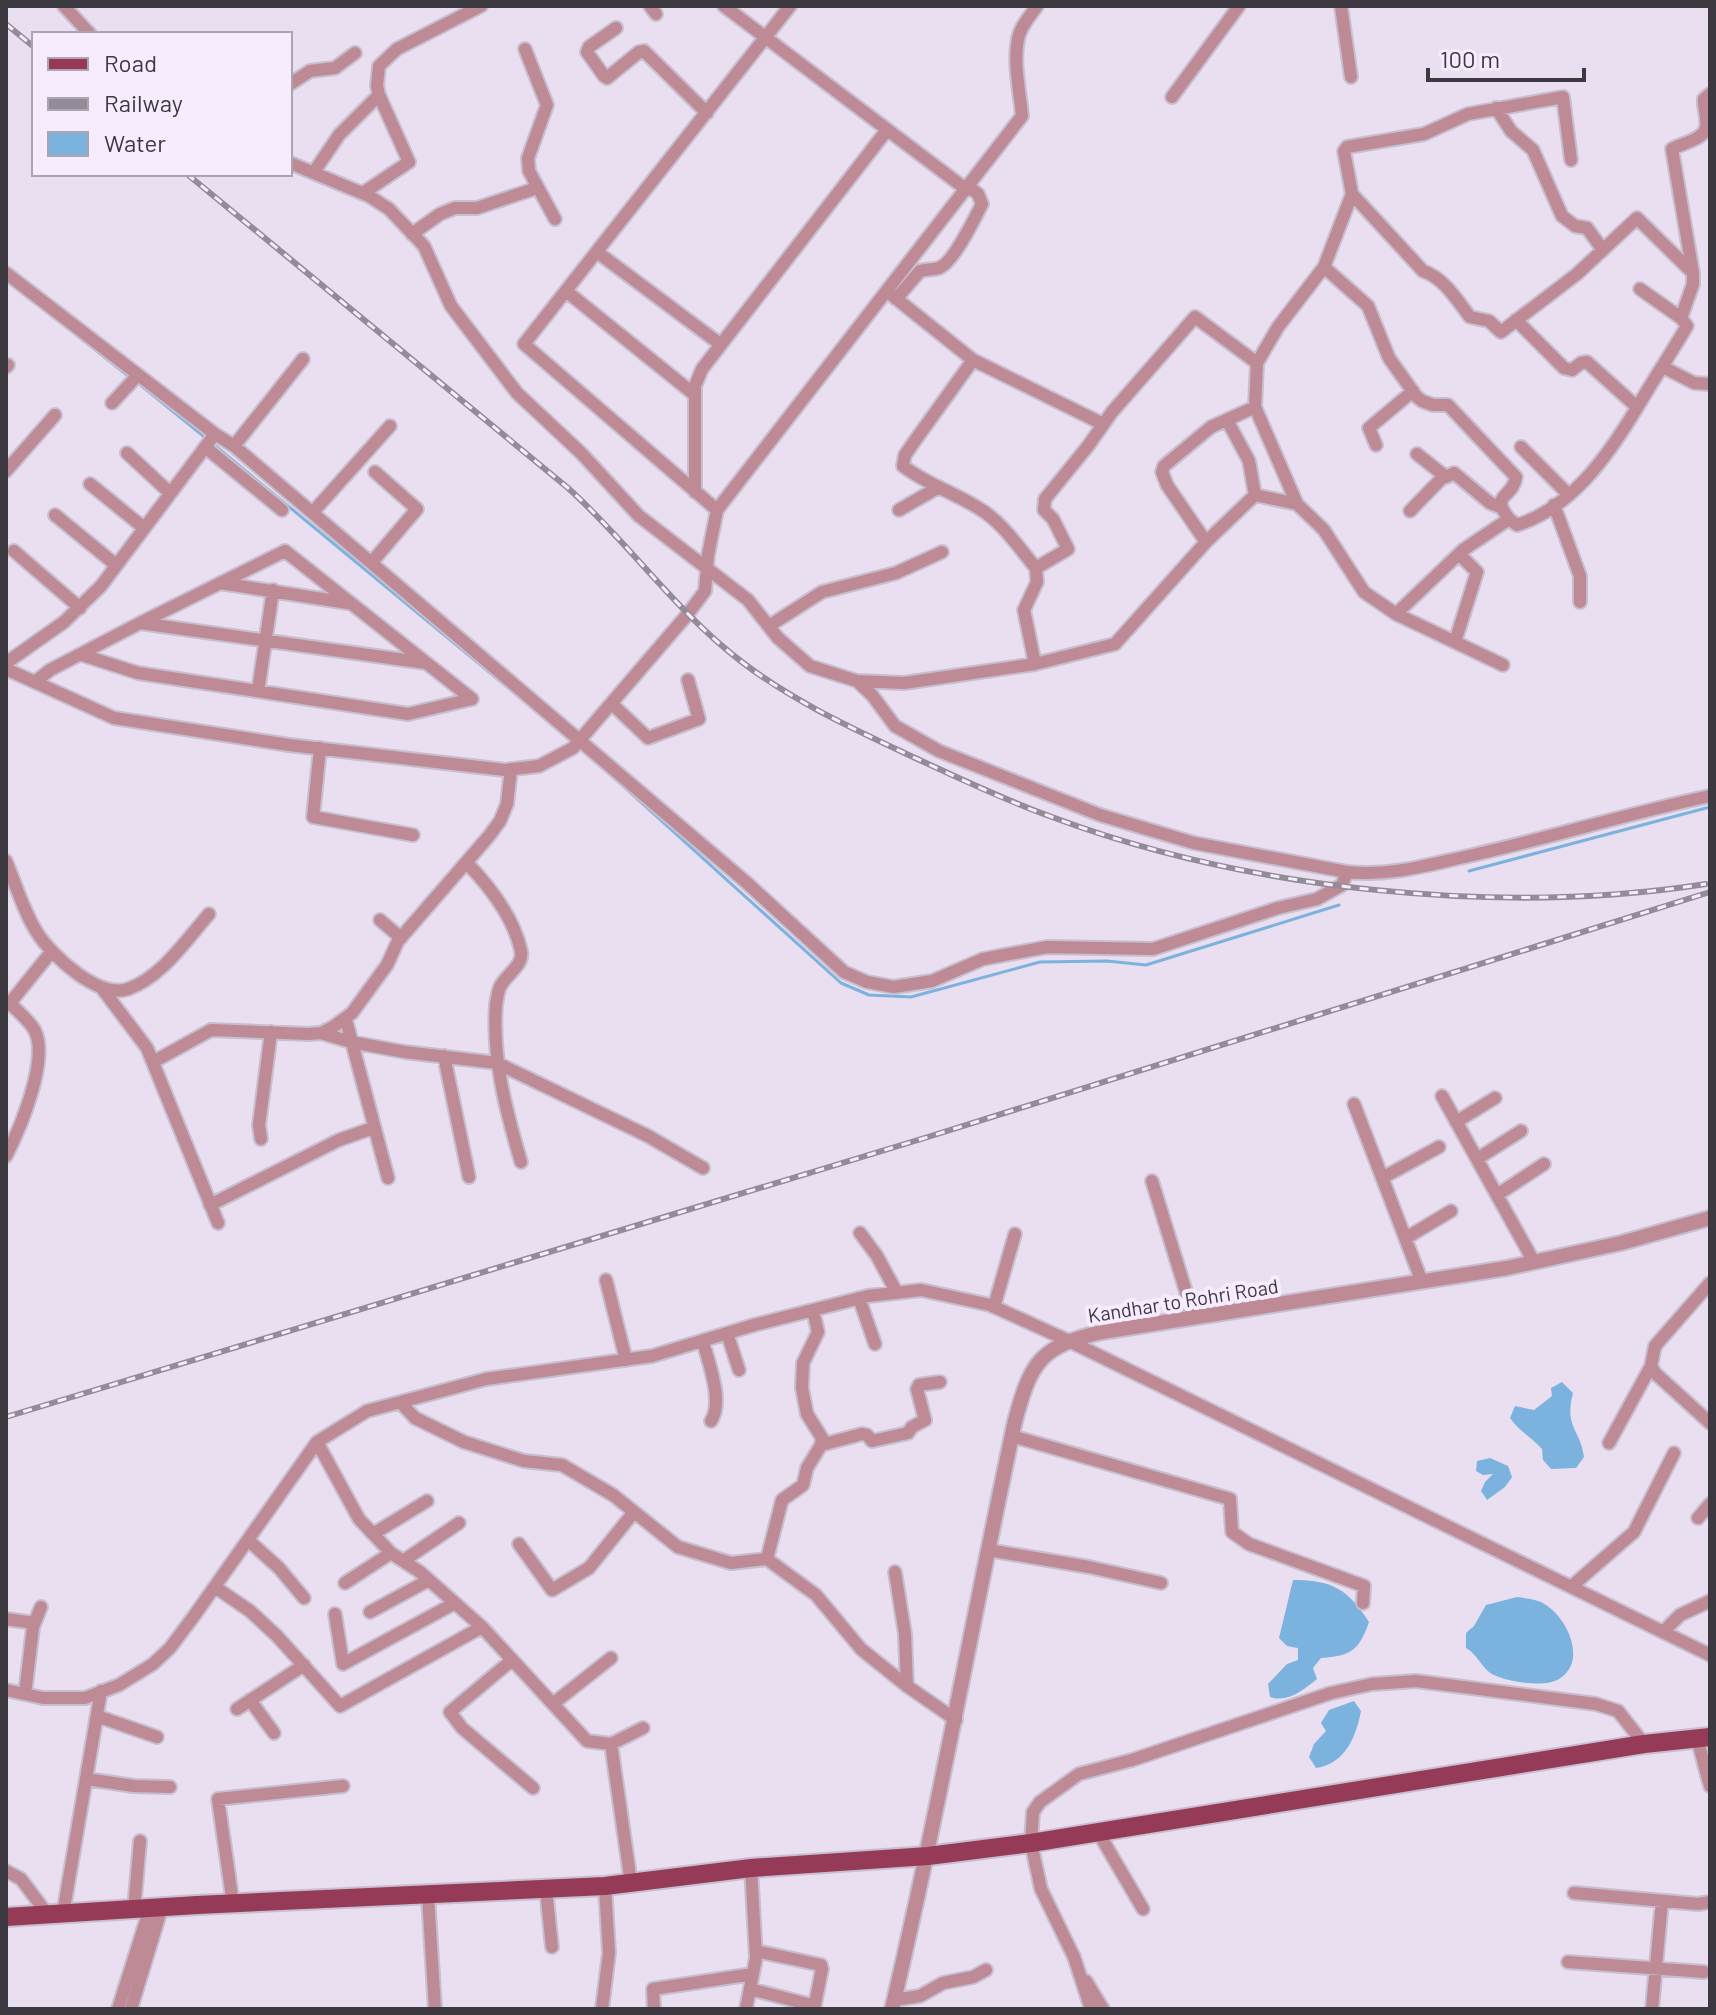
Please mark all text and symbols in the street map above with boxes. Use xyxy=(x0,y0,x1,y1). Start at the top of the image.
legend xyxy=(32,32,292,176)
scale bar xyxy=(1428,32,1584,82)
text: 100 m xyxy=(1440,44,1500,73)
text: Road xyxy=(104,48,157,77)
text: Railway xyxy=(104,88,183,117)
text: Water xyxy=(104,128,166,157)
street label: Kandhar to Rohri Road xyxy=(1086,1273,1280,1327)

